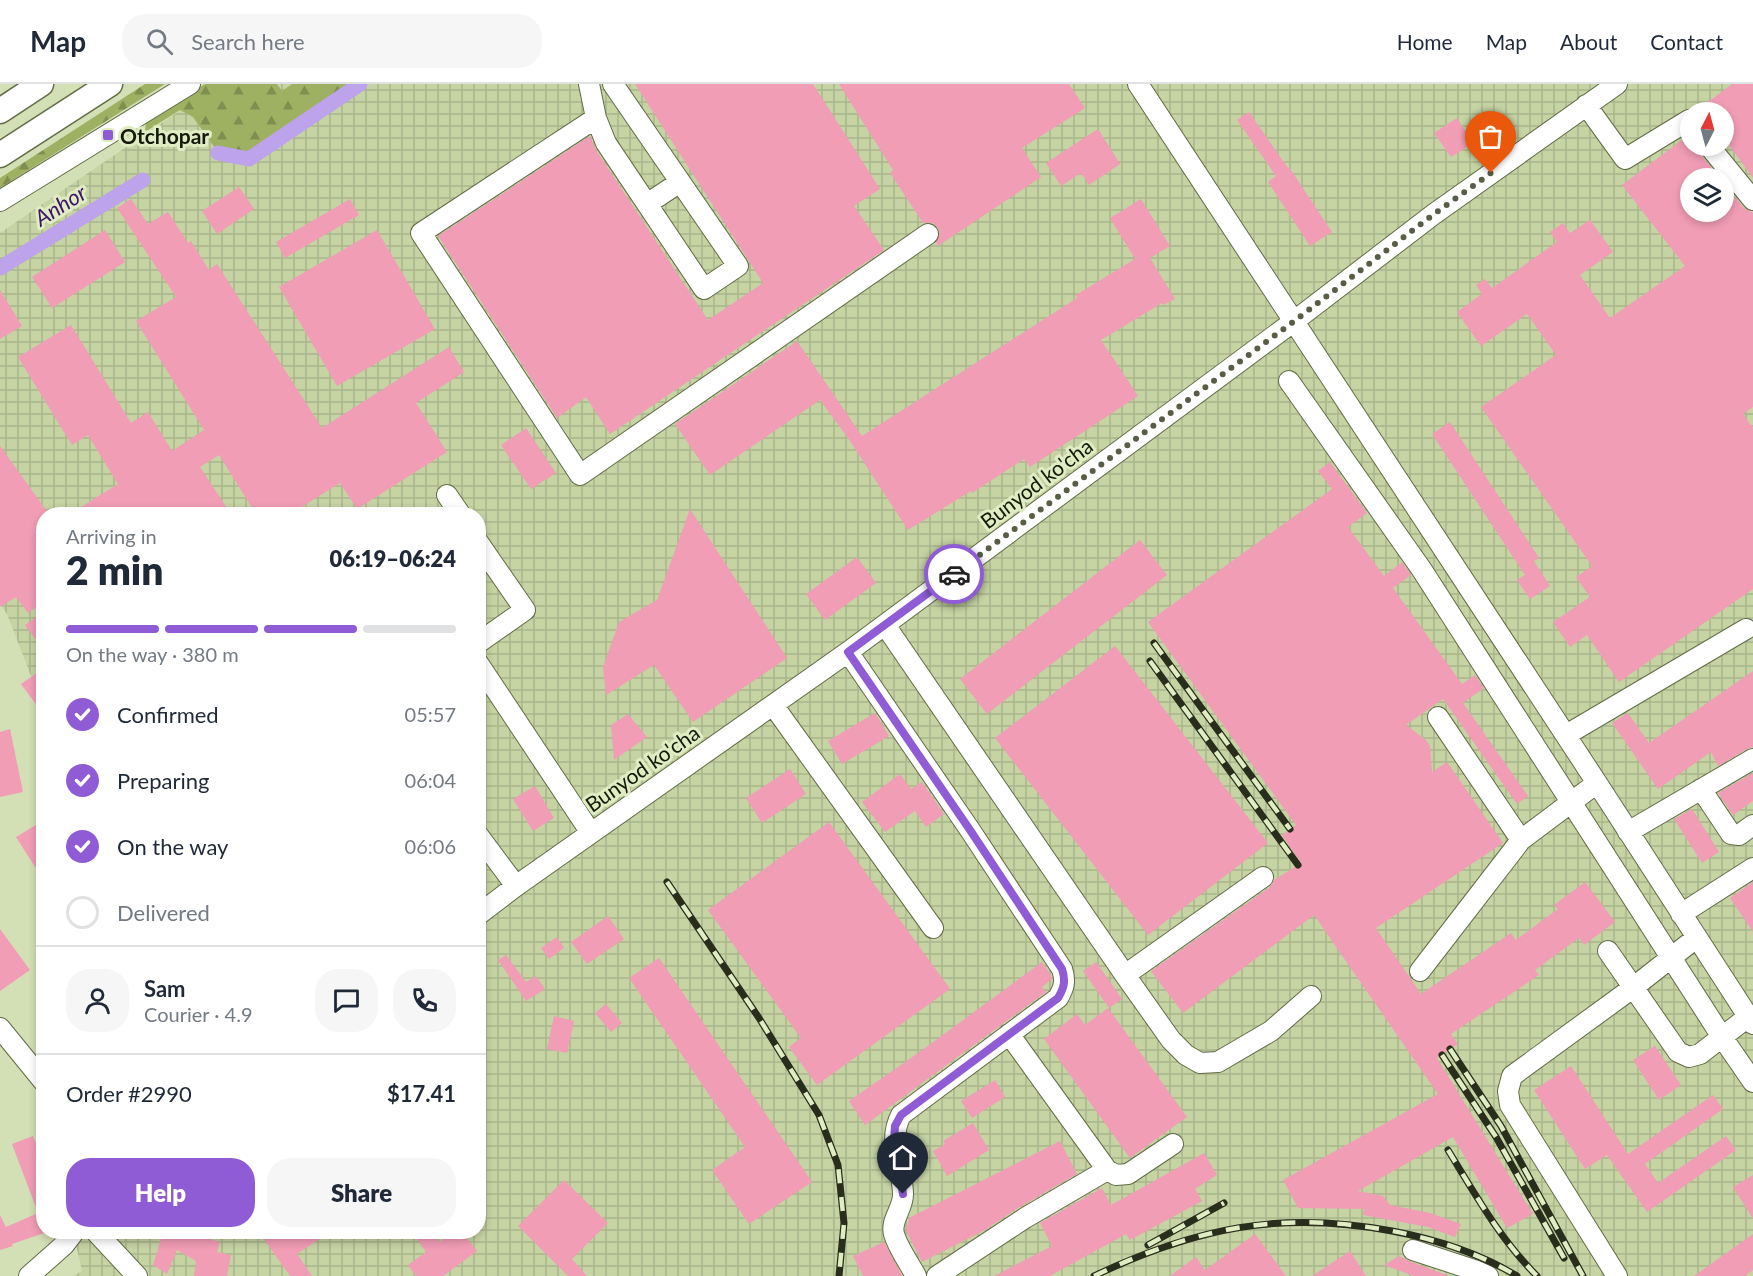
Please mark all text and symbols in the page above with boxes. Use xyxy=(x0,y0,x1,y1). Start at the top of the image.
search box xyxy=(122,14,542,68)
text: Map xyxy=(30,24,86,58)
icon: search xyxy=(143,25,176,58)
text: Search here xyxy=(191,28,305,55)
text: Home xyxy=(1397,29,1453,54)
text: Map xyxy=(1486,29,1527,54)
text: About xyxy=(1560,29,1617,54)
text: Contact xyxy=(1650,29,1723,54)
north arrow xyxy=(1680,102,1734,156)
map controls xyxy=(1680,102,1734,222)
pin xyxy=(1465,111,1516,173)
icon: bag xyxy=(1474,120,1507,153)
place label: Otchopar xyxy=(120,123,209,148)
marker: Otchopar xyxy=(101,128,115,142)
button: layers xyxy=(1680,168,1734,222)
water label: Anhor xyxy=(28,178,91,232)
street label: Bunyod ko'cha xyxy=(975,433,1097,533)
text: Arriving in xyxy=(66,524,157,548)
courier xyxy=(924,544,984,604)
text: 06:19–06:24 xyxy=(330,545,456,572)
text: 2 min xyxy=(66,547,163,593)
icon: car xyxy=(938,558,971,591)
text: On the way · 380 m xyxy=(66,642,239,666)
icon: check xyxy=(66,698,99,731)
text: Confirmed xyxy=(117,701,219,728)
text: 05:57 xyxy=(405,702,456,726)
street label: Bunyod ko'cha xyxy=(580,719,704,817)
icon: check xyxy=(66,764,99,797)
text: Preparing xyxy=(117,767,209,794)
text: 06:04 xyxy=(405,768,456,792)
icon: check xyxy=(66,830,99,863)
text: On the way xyxy=(117,833,228,860)
text: 06:06 xyxy=(405,834,456,858)
text: Delivered xyxy=(117,899,210,926)
button: person xyxy=(66,969,129,1032)
button: chat xyxy=(315,969,378,1032)
button: phone xyxy=(393,969,456,1032)
text: Sam xyxy=(144,975,186,1002)
text: Courier · 4.9 xyxy=(144,1002,253,1026)
text: Order #2990 xyxy=(66,1080,192,1107)
text: $17.41 xyxy=(387,1080,456,1107)
pin xyxy=(877,1132,928,1194)
icon: home xyxy=(886,1141,919,1174)
button: Help xyxy=(66,1158,255,1227)
button: Share xyxy=(267,1158,456,1227)

